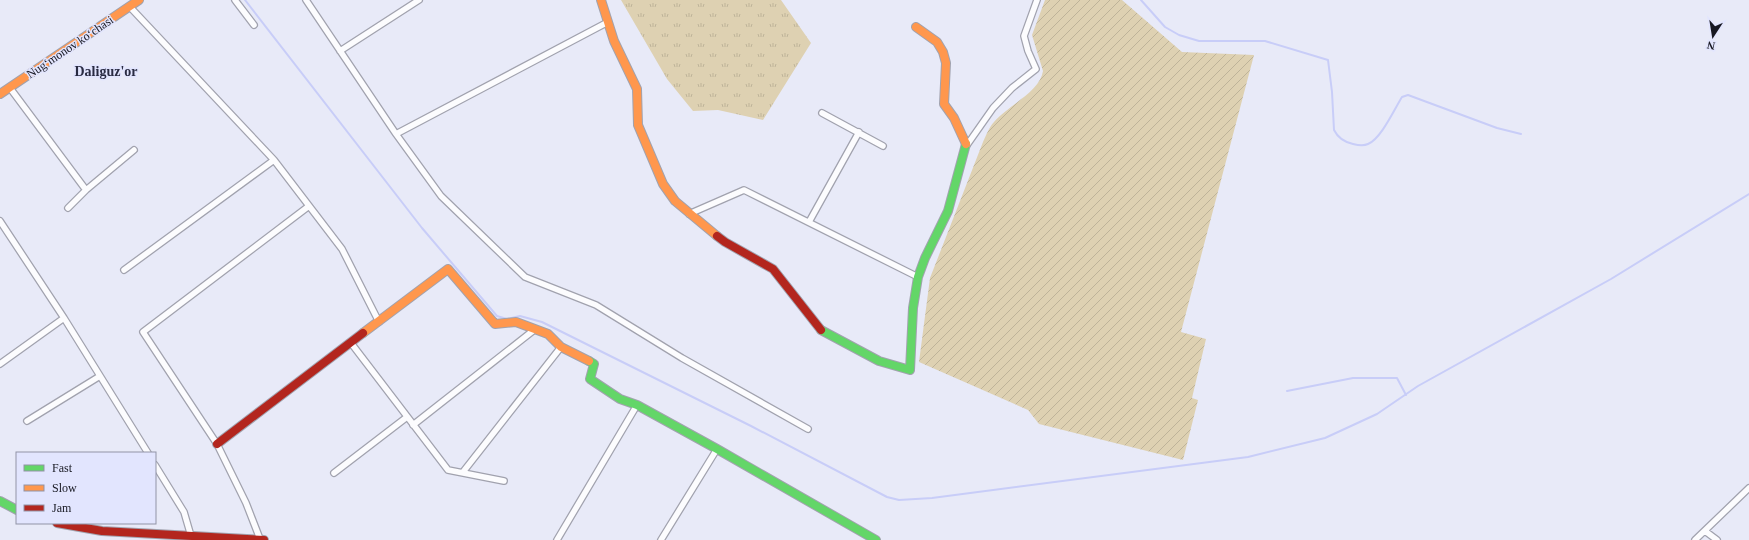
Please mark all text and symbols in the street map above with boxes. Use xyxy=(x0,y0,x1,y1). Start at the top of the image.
street label: Nugʻmonov koʻchasi xyxy=(24,12,117,81)
north arrow xyxy=(1693,16,1733,56)
text: N xyxy=(1706,39,1716,52)
district label: Daliguz'or xyxy=(75,64,138,79)
legend xyxy=(16,452,156,524)
text: Fast xyxy=(52,461,73,475)
text: Slow xyxy=(52,481,77,495)
text: Jam xyxy=(52,501,72,515)

